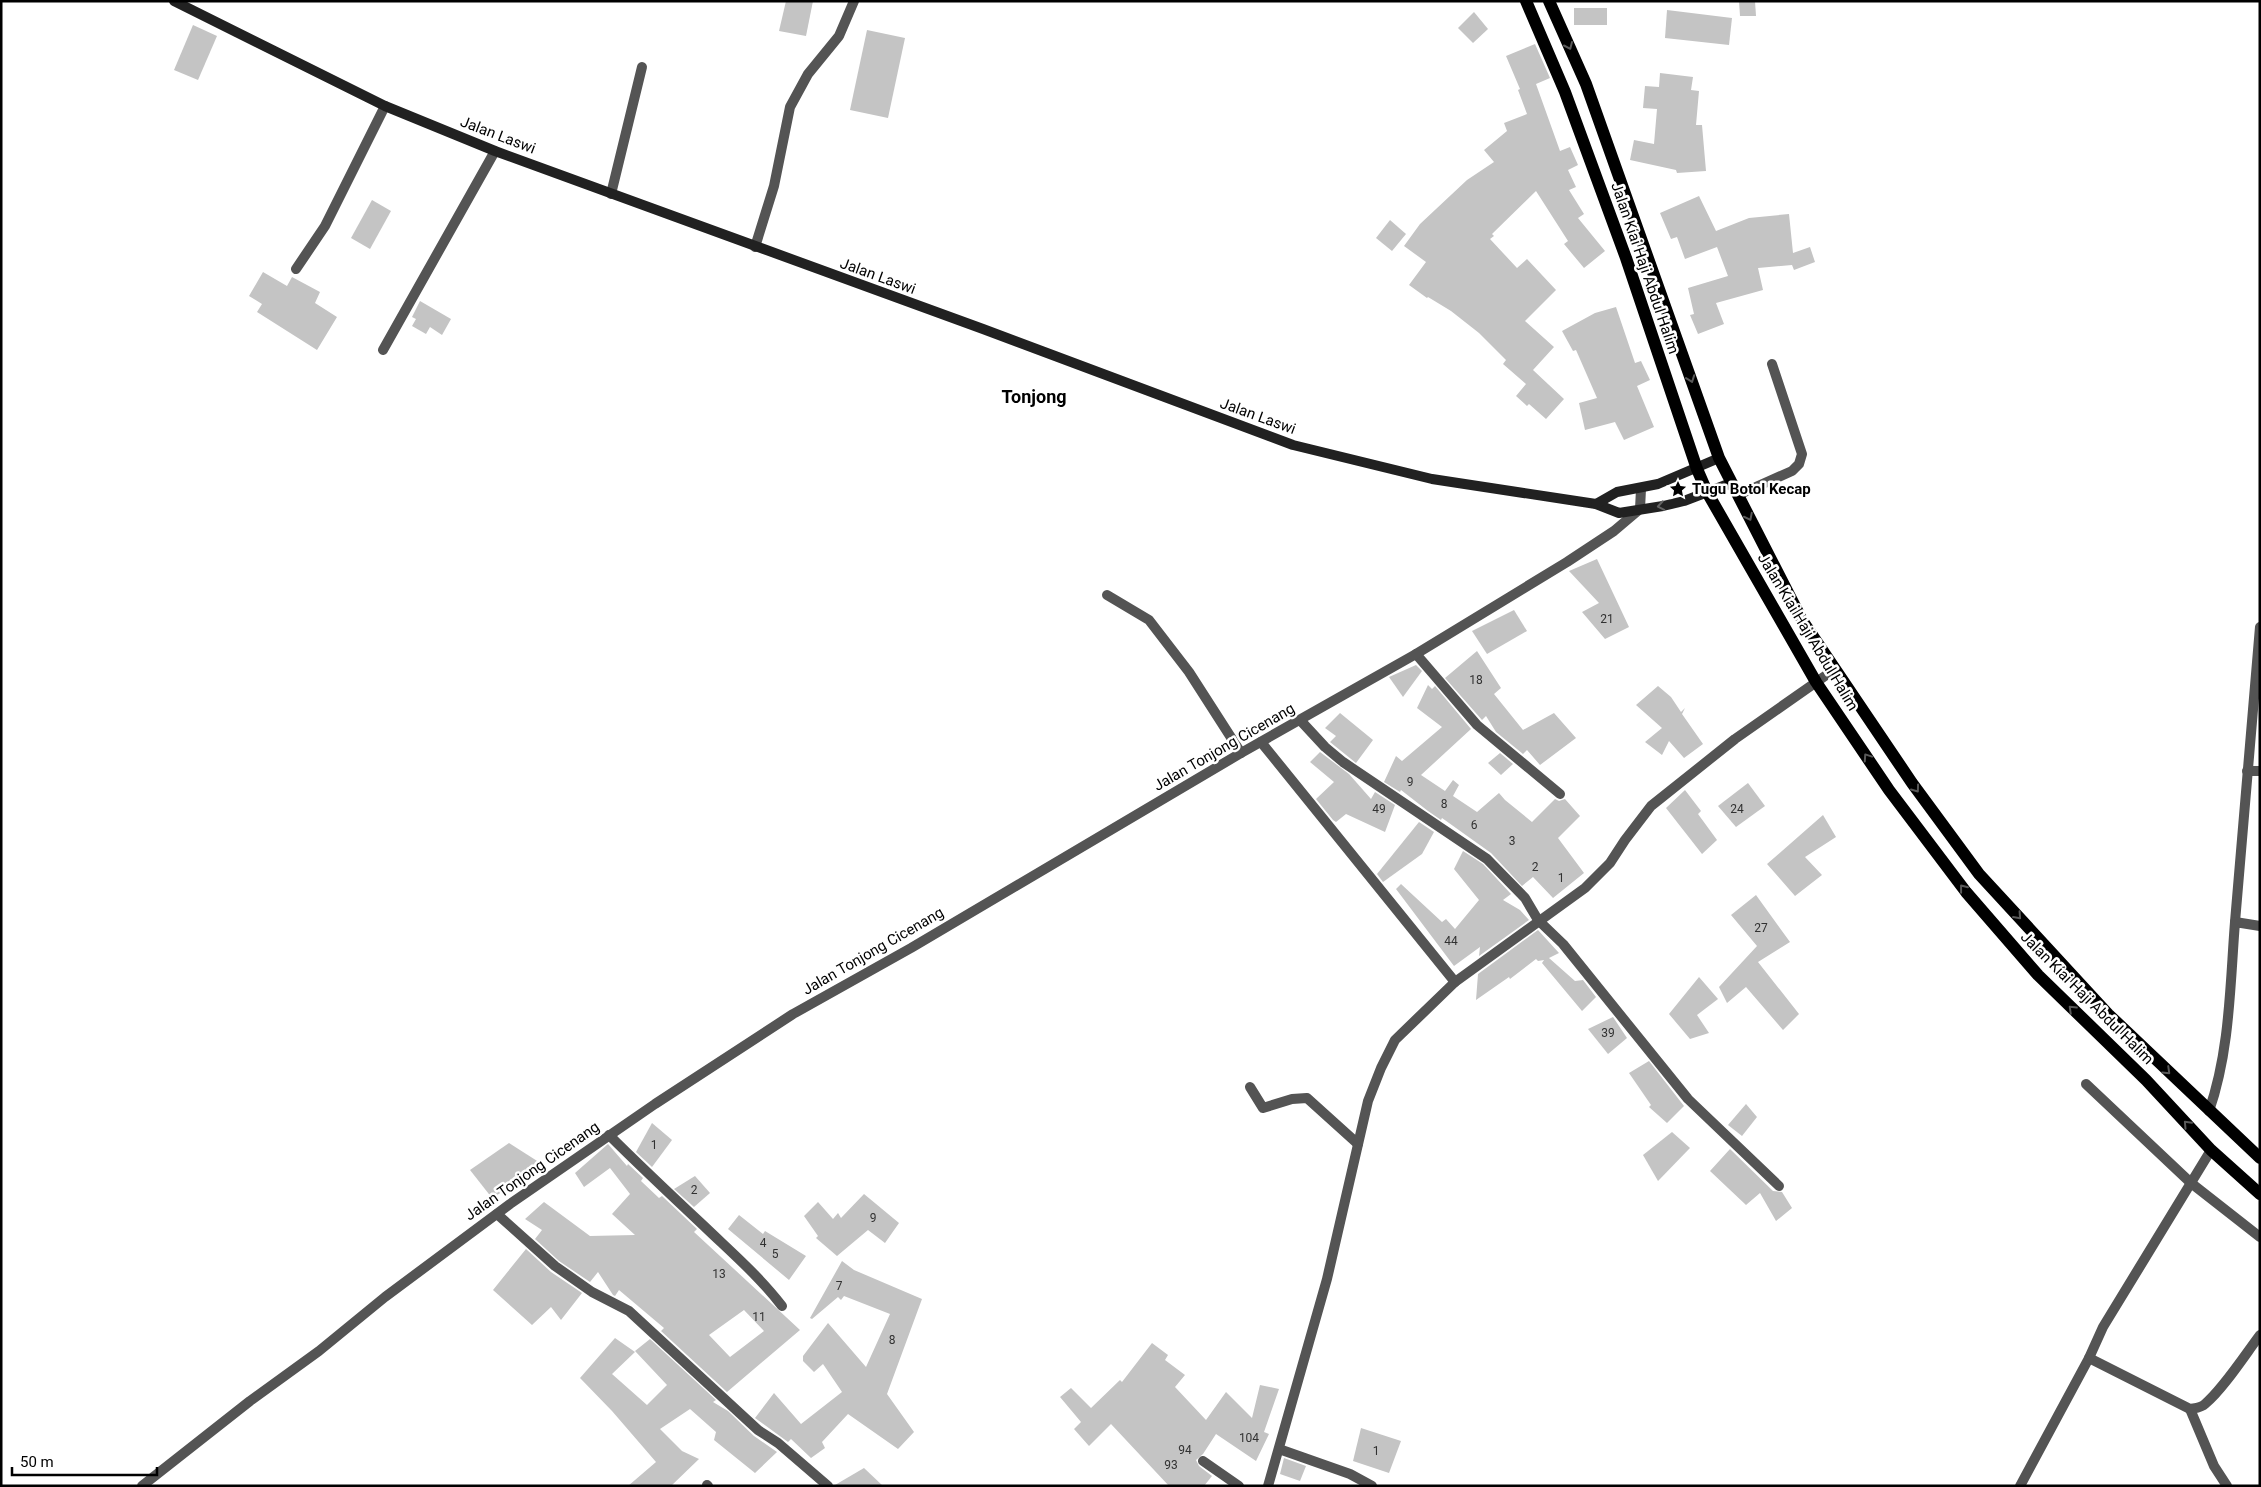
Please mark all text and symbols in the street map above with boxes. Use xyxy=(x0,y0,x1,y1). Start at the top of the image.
one-way arrow xyxy=(1563,41,1574,50)
street label: Jalan Laswi xyxy=(458,112,538,158)
street label: Jalan Kiai Haji Abdul Halim xyxy=(1607,180,1683,356)
street label: Jalan Laswi xyxy=(838,254,918,298)
one-way arrow xyxy=(1685,374,1695,383)
district label: Tonjong xyxy=(1001,386,1067,407)
street label: Jalan Laswi xyxy=(1218,394,1298,438)
place icon: Tugu Botol Kecap xyxy=(1668,479,1688,499)
place label: Tugu Botol Kecap xyxy=(1692,480,1811,498)
one-way arrow xyxy=(1656,500,1665,510)
one-way arrow xyxy=(1743,512,1753,521)
street label: Jalan Kiai Haji Abdul Halim xyxy=(1754,550,1862,714)
house number: 21 xyxy=(1600,612,1614,626)
house number: 18 xyxy=(1469,673,1483,687)
street label: Jalan Tonjong Cicenang xyxy=(1150,699,1298,795)
one-way arrow xyxy=(1864,754,1873,763)
house number: 9 xyxy=(1407,775,1413,789)
one-way arrow xyxy=(1911,783,1919,792)
house number: 8 xyxy=(1441,797,1448,811)
house number: 49 xyxy=(1372,802,1386,816)
house number: 24 xyxy=(1730,802,1744,816)
house number: 6 xyxy=(1471,818,1478,832)
house number: 3 xyxy=(1509,834,1515,848)
house number: 2 xyxy=(1532,860,1539,874)
house number: 1 xyxy=(1558,871,1564,885)
one-way arrow xyxy=(1960,884,1969,894)
street label: Jalan Tonjong Cicenang xyxy=(799,903,947,999)
one-way arrow xyxy=(2012,910,2021,919)
house number: 27 xyxy=(1754,921,1768,935)
street label: Jalan Kiai Haji Abdul Halim xyxy=(2017,928,2157,1068)
house number: 44 xyxy=(1444,934,1458,948)
one-way arrow xyxy=(2069,1006,2078,1015)
house number: 39 xyxy=(1601,1026,1615,1040)
one-way arrow xyxy=(2161,1065,2170,1074)
street label: Jalan Tonjong Cicenang xyxy=(461,1118,603,1224)
one-way arrow xyxy=(2183,1121,2192,1130)
house number: 1 xyxy=(651,1138,657,1152)
house number: 2 xyxy=(691,1183,698,1197)
house number: 9 xyxy=(870,1211,876,1225)
house number: 4 xyxy=(760,1236,767,1250)
house number: 5 xyxy=(772,1247,779,1261)
house number: 13 xyxy=(712,1267,726,1281)
house number: 7 xyxy=(836,1279,843,1293)
house number: 11 xyxy=(752,1310,766,1324)
house number: 8 xyxy=(889,1333,896,1347)
house number: 104 xyxy=(1239,1431,1259,1445)
house number: 94 xyxy=(1178,1443,1192,1457)
scale bar xyxy=(12,1444,158,1476)
house number: 1 xyxy=(1373,1444,1379,1458)
text: 50 m xyxy=(20,1453,54,1471)
house number: 93 xyxy=(1164,1458,1178,1472)

